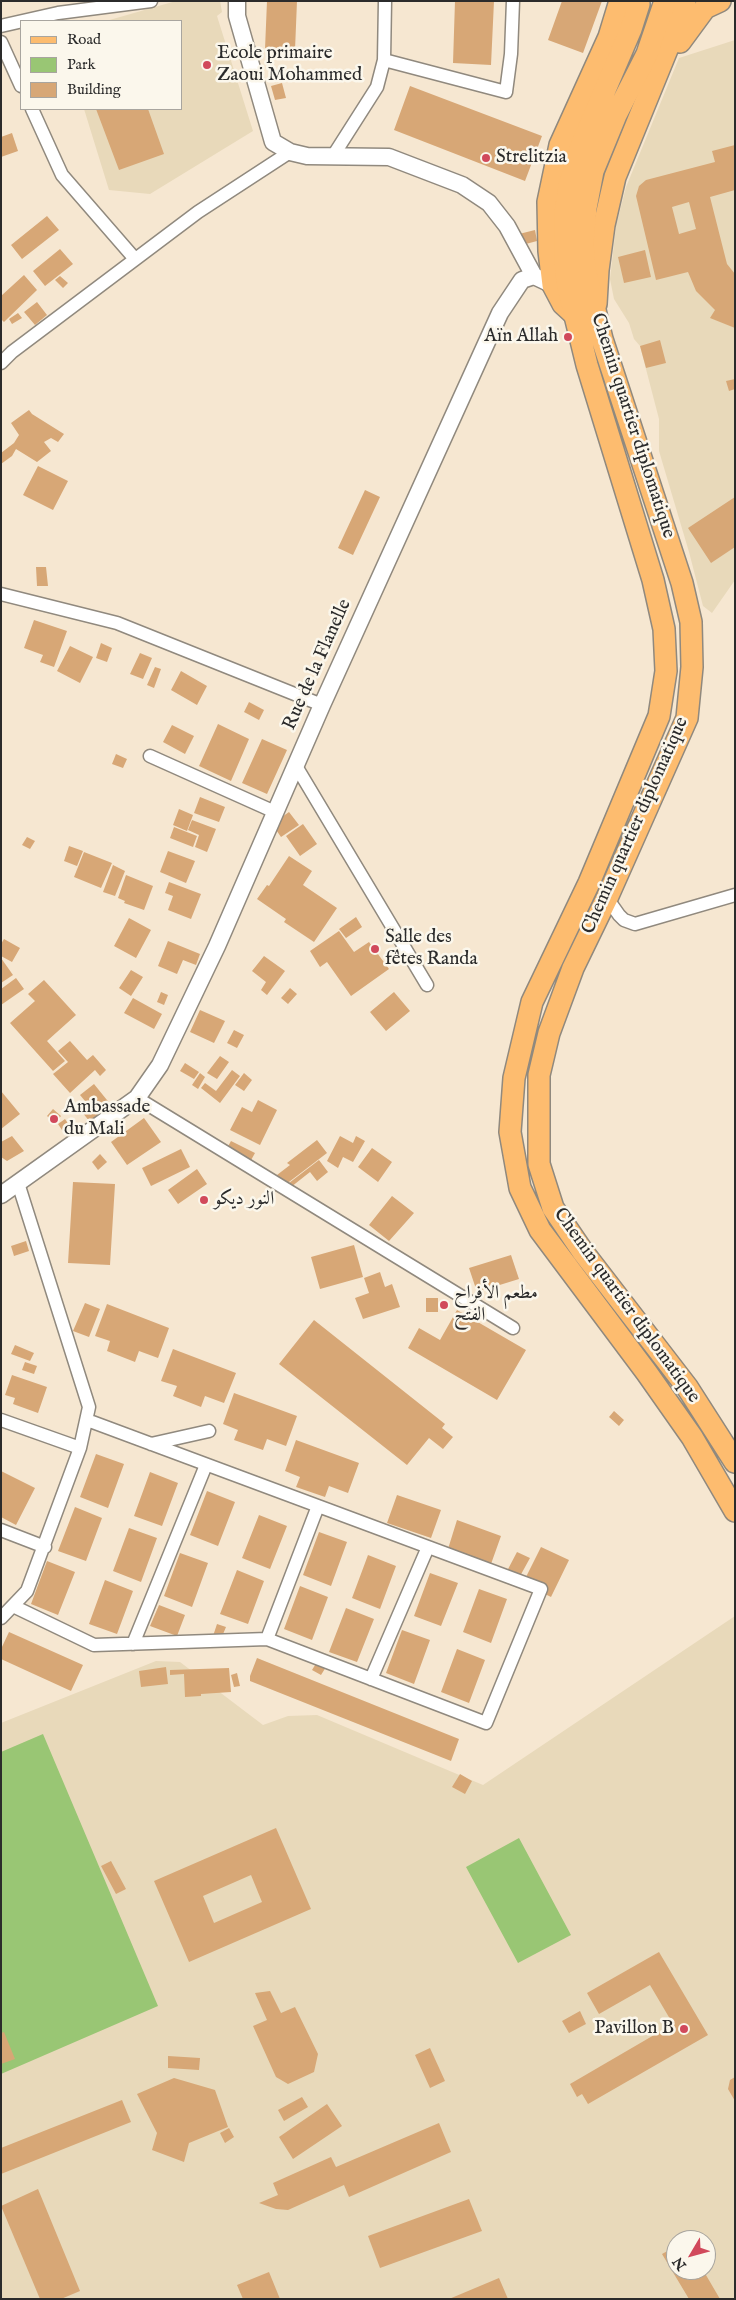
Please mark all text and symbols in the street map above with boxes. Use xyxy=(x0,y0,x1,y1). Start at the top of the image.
legend xyxy=(20,20,182,110)
text: Road xyxy=(67,30,101,49)
place label: Ecole primaire Zaoui Mohammed xyxy=(217,43,362,87)
text: Park xyxy=(67,55,96,74)
marker: Ecole primaire Zaoui Mohammed xyxy=(201,59,213,71)
text: Building xyxy=(67,80,121,99)
place label: Strelitzia xyxy=(496,147,567,169)
marker: Strelitzia xyxy=(480,152,492,164)
street label: Chemin quartier diplomatique xyxy=(585,311,679,541)
place label: Aïn Allah xyxy=(484,326,558,348)
marker: Aïn Allah xyxy=(562,331,574,343)
street label: Rue de la Flanelle xyxy=(279,596,357,734)
street label: Chemin quartier diplomatique xyxy=(578,714,694,938)
place label: Salle des fêtes Randa xyxy=(385,927,478,971)
marker: Salle des fêtes Randa xyxy=(369,943,381,955)
place label: Ambassade du Mali xyxy=(64,1097,150,1141)
marker: Ambassade du Mali xyxy=(48,1113,60,1125)
place label: النور ديكو xyxy=(214,1189,274,1211)
marker: النور ديكو xyxy=(198,1194,210,1206)
street label: Chemin quartier diplomatique xyxy=(548,1204,704,1408)
place label: مطعم الأفراح الفتح xyxy=(454,1283,538,1327)
marker: مطعم الأفراح الفتح xyxy=(438,1299,450,1311)
place label: Pavillon B xyxy=(594,2018,674,2040)
marker: Pavillon B xyxy=(678,2023,690,2035)
north arrow xyxy=(666,2230,716,2280)
text: N xyxy=(669,2253,691,2274)

